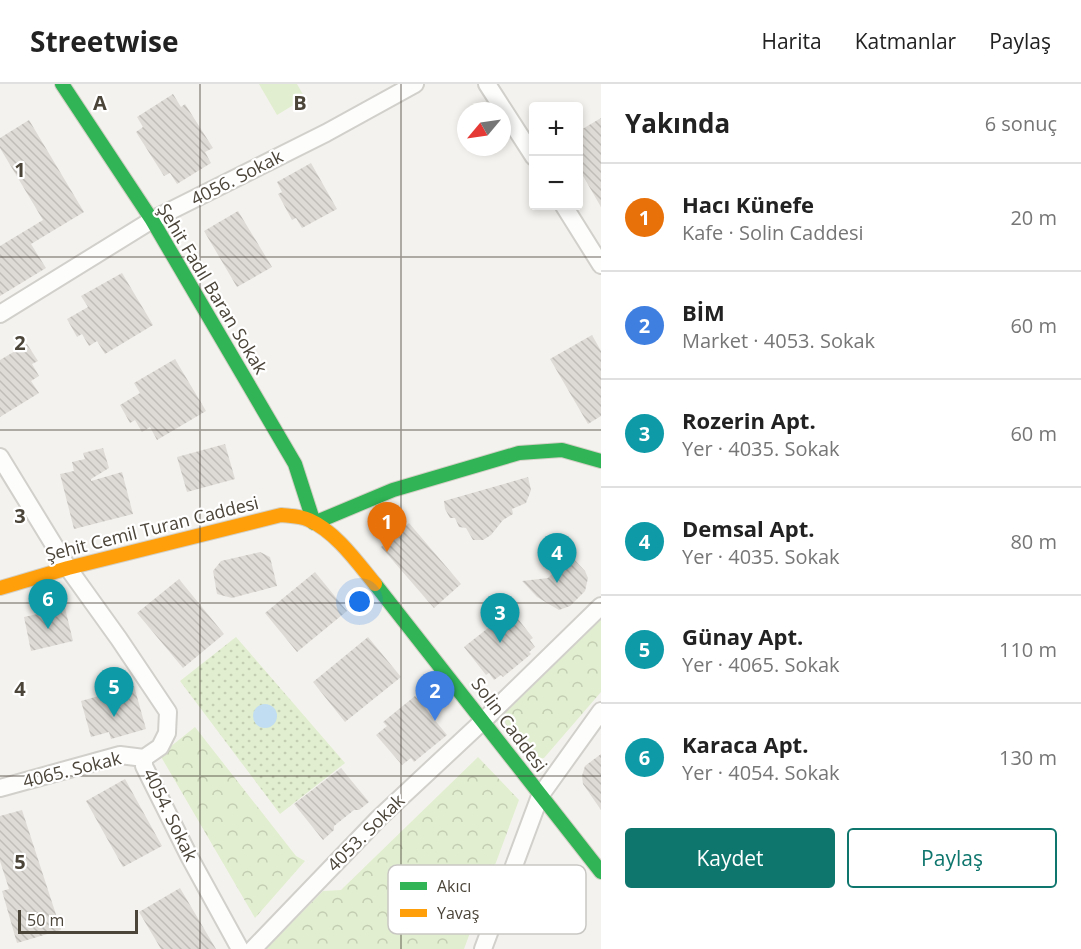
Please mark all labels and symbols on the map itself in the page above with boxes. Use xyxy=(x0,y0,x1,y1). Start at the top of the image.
text: A xyxy=(93,89,107,116)
text: B xyxy=(293,89,307,116)
north arrow xyxy=(457,102,511,156)
street label: 4056. Sokak xyxy=(186,143,287,211)
text: 1 xyxy=(14,156,26,183)
street label: Şehit Fadıl Baran Sokak xyxy=(152,199,274,379)
text: 2 xyxy=(14,329,26,356)
street label: Şehit Cemil Turan Caddesi xyxy=(43,490,261,566)
text: 3 xyxy=(14,502,26,529)
pin: 1 xyxy=(368,502,406,552)
pin: 4 xyxy=(538,534,576,583)
pin: 6 xyxy=(28,580,68,629)
your location xyxy=(345,587,374,616)
pin: 3 xyxy=(480,594,520,643)
pin: 5 xyxy=(94,668,134,717)
pin: 2 xyxy=(416,672,454,721)
street label: Solin Caddesi xyxy=(466,672,553,776)
text: 4 xyxy=(14,675,26,702)
street label: 4065. Sokak xyxy=(20,745,124,793)
street label: 4054. Sokak xyxy=(138,764,204,865)
street label: 4053. Sokak xyxy=(321,788,410,876)
text: 5 xyxy=(14,848,26,875)
legend xyxy=(388,865,586,934)
text: Akıcı xyxy=(437,875,471,897)
text: Yavaş xyxy=(437,902,479,924)
scale bar xyxy=(18,907,138,934)

